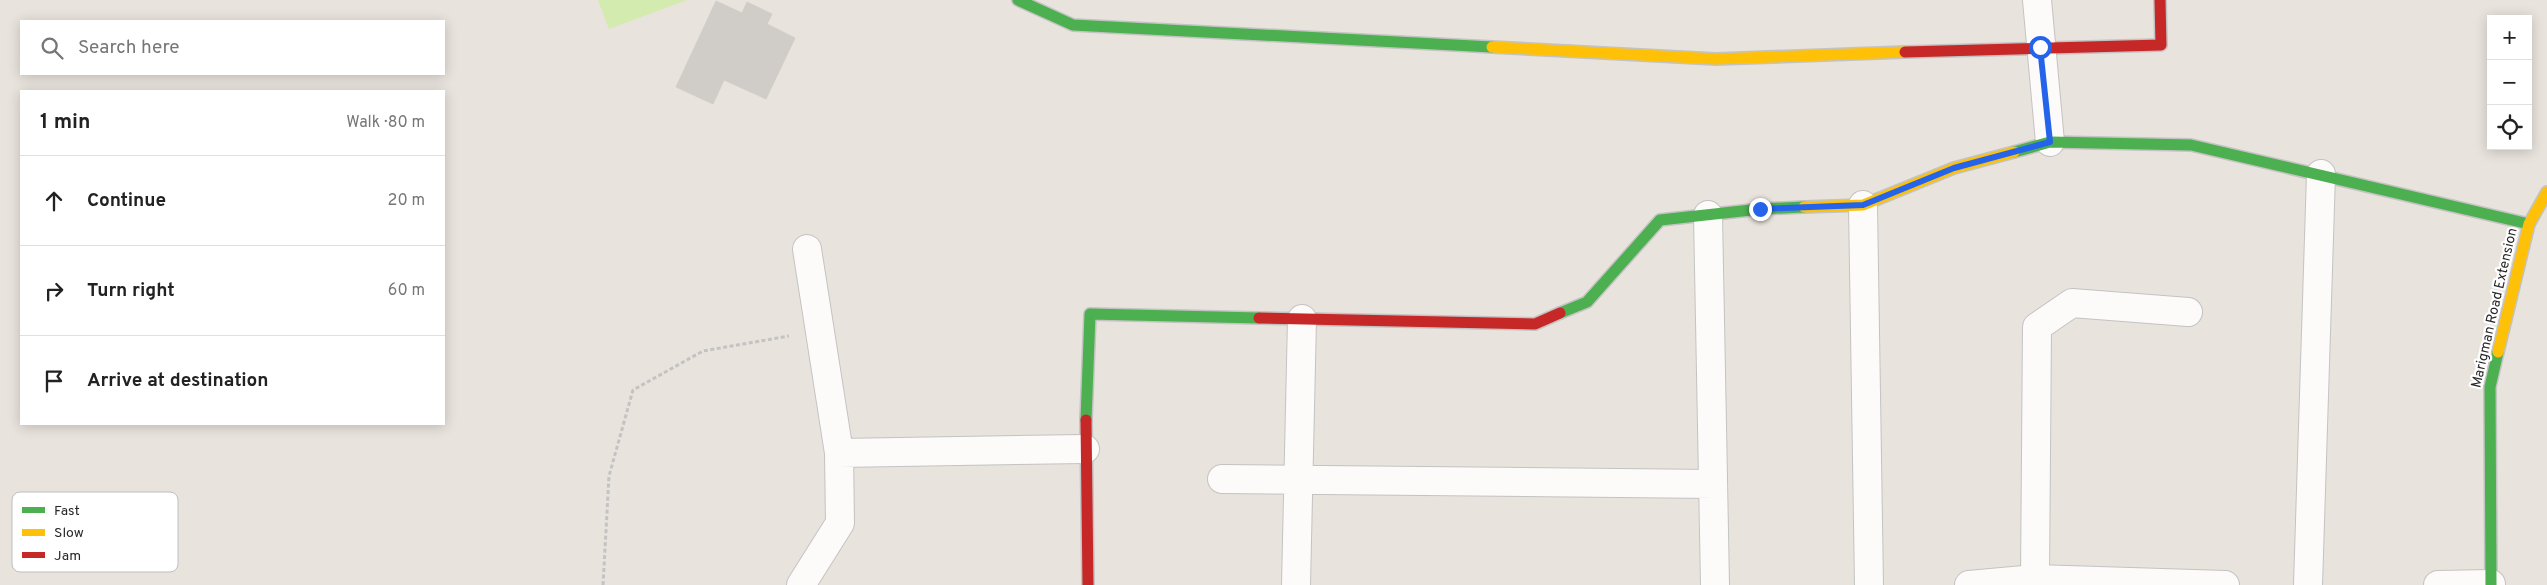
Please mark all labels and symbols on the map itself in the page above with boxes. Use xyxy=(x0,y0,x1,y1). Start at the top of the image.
route start xyxy=(2029,36,2052,59)
route end xyxy=(1749,198,1772,221)
street label: Marigman Road Extension xyxy=(2468,226,2522,390)
legend xyxy=(12,492,178,572)
text: Fast xyxy=(54,503,80,520)
text: Slow xyxy=(54,525,84,542)
text: Jam xyxy=(54,548,81,565)

